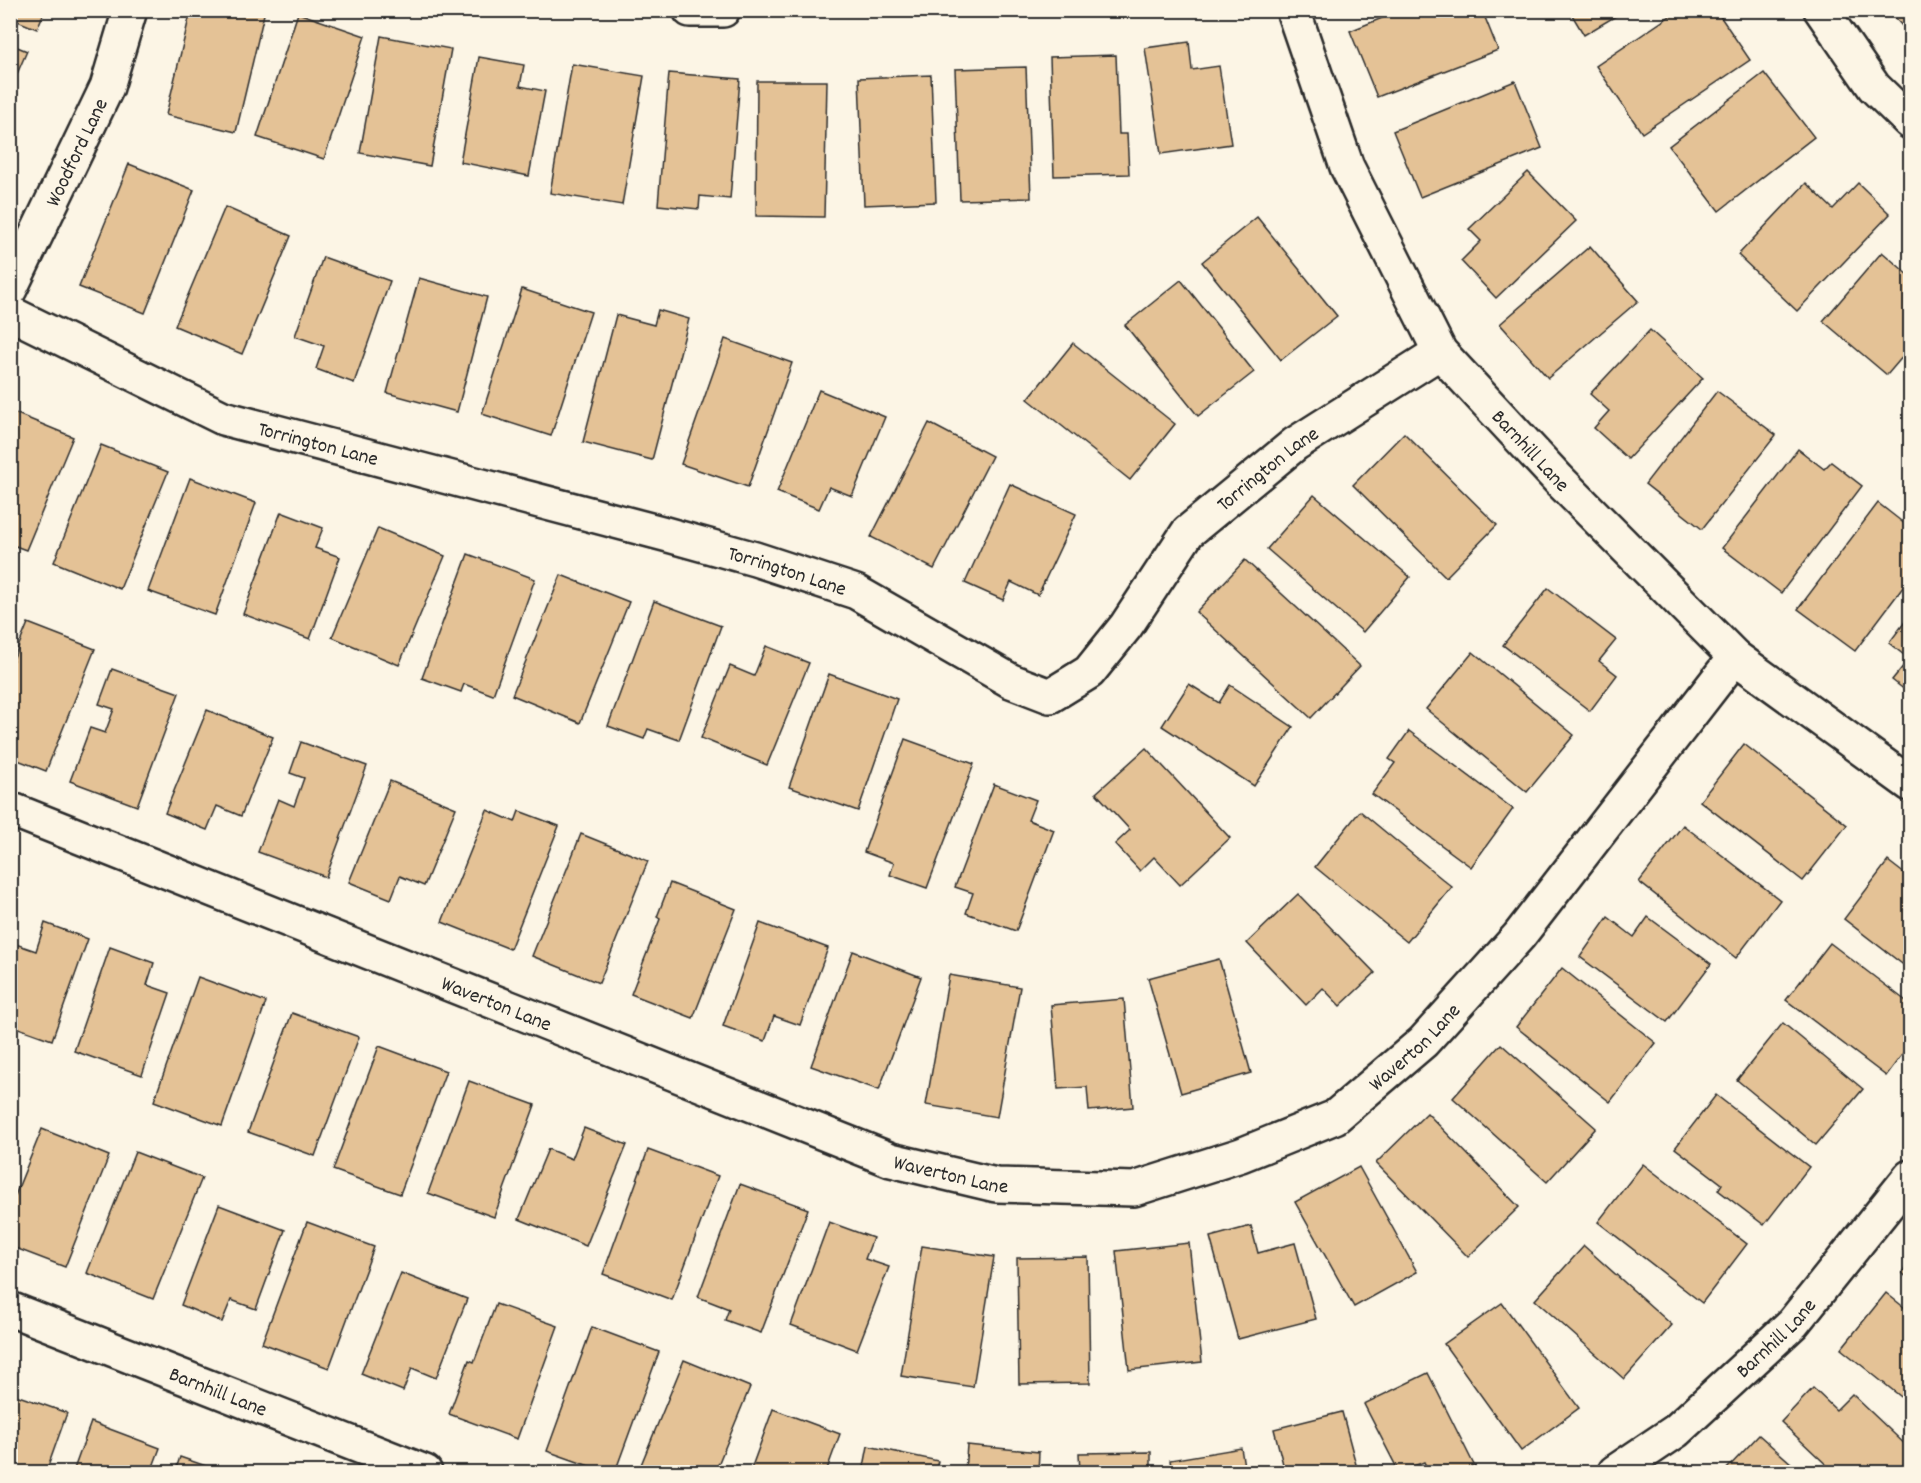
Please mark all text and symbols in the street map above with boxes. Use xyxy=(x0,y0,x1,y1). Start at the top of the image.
street label: Woodford Lane xyxy=(40,94,117,213)
street label: Barnhill Lane xyxy=(1483,404,1575,500)
street label: Torrington Lane xyxy=(254,416,381,476)
street label: Torrington Lane xyxy=(1212,420,1326,520)
street label: Torrington Lane xyxy=(724,540,850,606)
street label: Waverton Lane xyxy=(436,970,555,1041)
street label: Waverton Lane xyxy=(1363,998,1469,1100)
street label: Waverton Lane xyxy=(890,1149,1008,1203)
street label: Barnhill Lane xyxy=(1730,1293,1825,1387)
street label: Barnhill Lane xyxy=(164,1361,271,1426)

